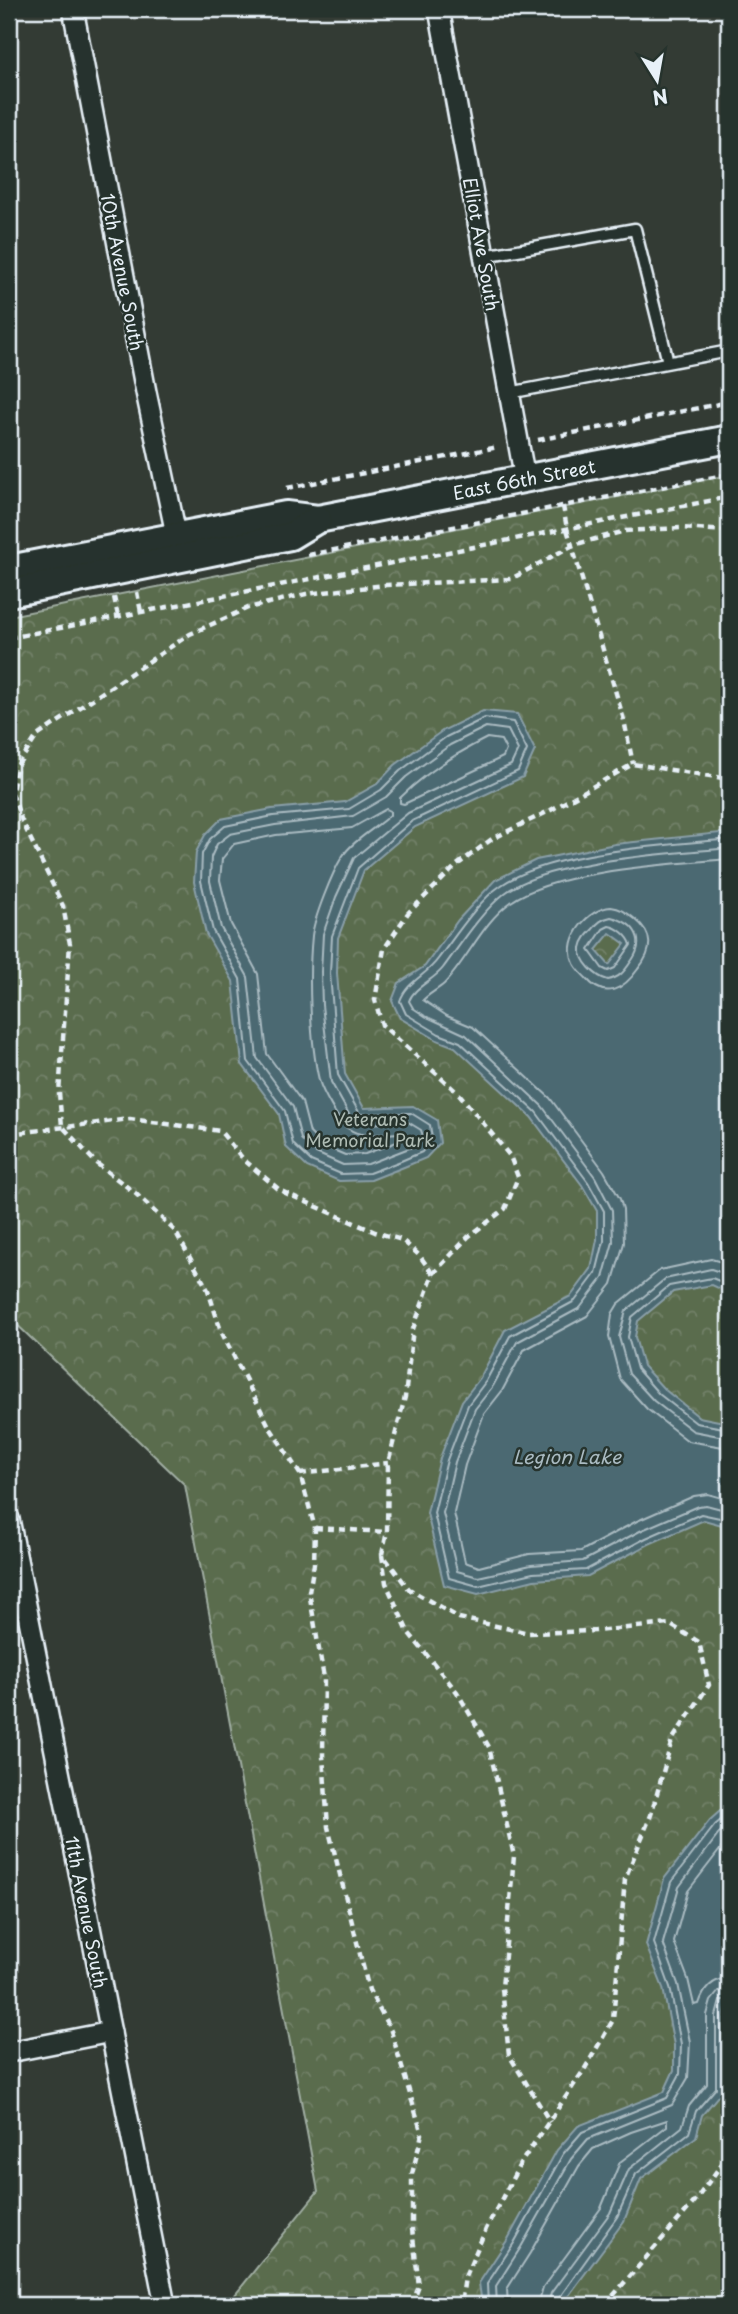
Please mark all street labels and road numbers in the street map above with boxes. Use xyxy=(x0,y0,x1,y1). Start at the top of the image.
street label: Elliot Ave South xyxy=(457,175,507,313)
street label: 10th Avenue South xyxy=(95,191,151,353)
street label: East 66th Street xyxy=(451,452,597,506)
street label: 11th Avenue South xyxy=(59,1833,115,1991)

